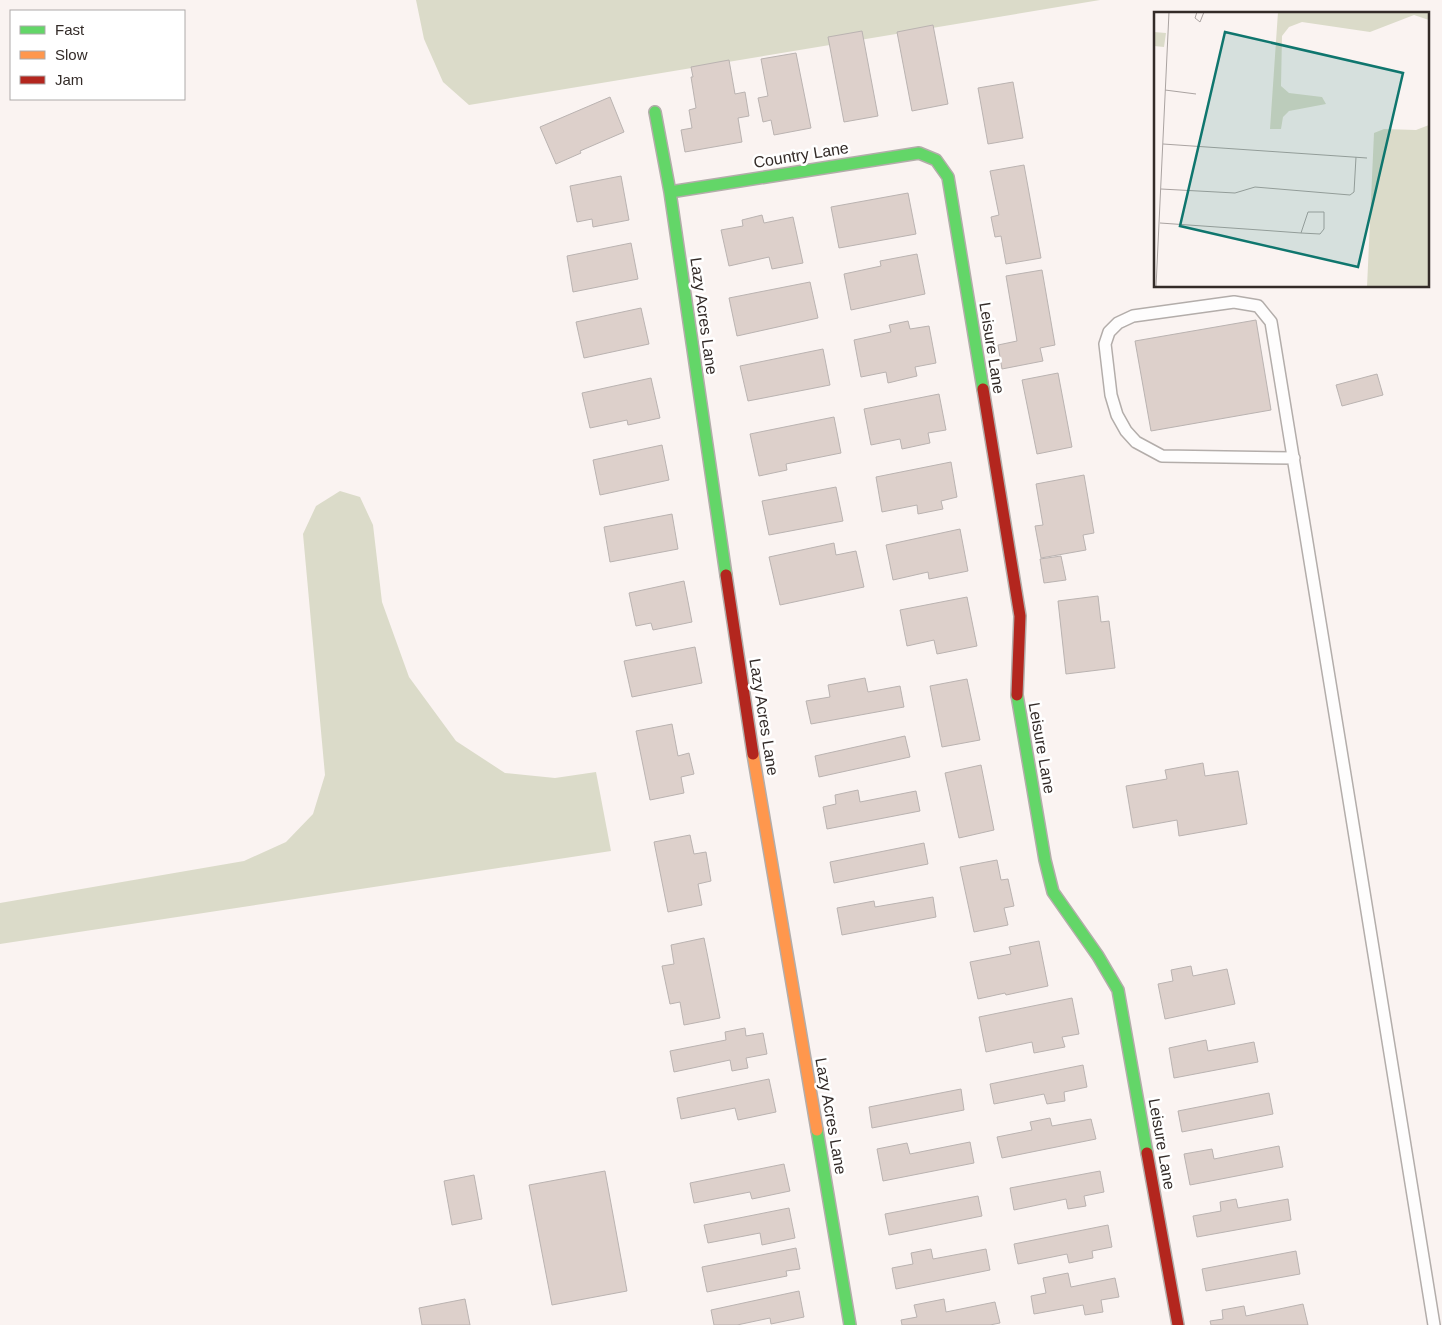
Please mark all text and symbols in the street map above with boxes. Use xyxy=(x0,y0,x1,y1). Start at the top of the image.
legend xyxy=(10,10,185,100)
inset map xyxy=(1154,12,1430,288)
text: Fast xyxy=(55,21,85,38)
text: Slow xyxy=(55,46,88,63)
text: Jam xyxy=(55,71,83,88)
street label: Country Lane xyxy=(752,139,850,171)
street label: Lazy Acres Lane xyxy=(687,256,721,376)
street label: Leisure Lane xyxy=(976,301,1008,395)
street label: Lazy Acres Lane xyxy=(746,657,782,777)
street label: Leisure Lane xyxy=(1026,701,1058,795)
street label: Lazy Acres Lane xyxy=(812,1056,850,1176)
street label: Leisure Lane xyxy=(1146,1097,1178,1191)

